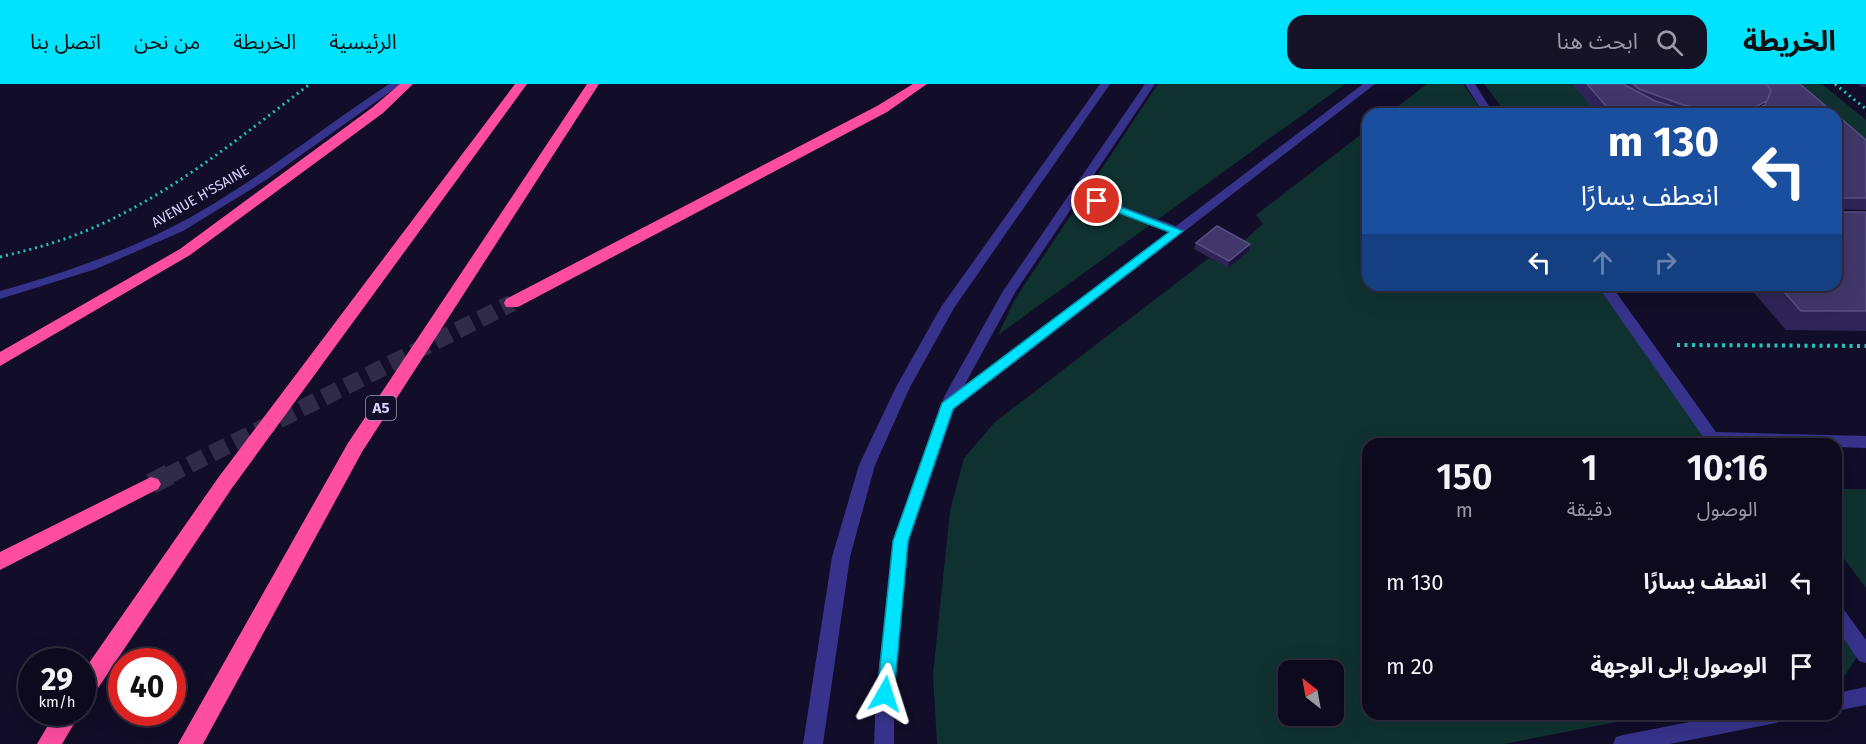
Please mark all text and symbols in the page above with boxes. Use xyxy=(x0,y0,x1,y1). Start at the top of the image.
search box xyxy=(1287,15,1707,69)
text: الخريطة xyxy=(1743,25,1836,58)
icon: search xyxy=(1653,26,1686,59)
text: ابحث هنا xyxy=(1556,28,1638,55)
text: اتصل بنا xyxy=(30,29,101,55)
text: من نحن xyxy=(134,29,200,55)
text: الخريطة xyxy=(233,29,296,55)
text: الرئيسية xyxy=(329,29,397,55)
text: 130 m xyxy=(1608,117,1719,167)
icon: left xyxy=(1740,132,1818,210)
street label: AVENUE H'SSAINE xyxy=(148,162,252,231)
pin xyxy=(1071,175,1122,226)
text: انعطف يسارًا xyxy=(1581,180,1719,212)
icon: arrive xyxy=(1080,184,1113,217)
icon: left xyxy=(1523,246,1556,279)
icon: ahead xyxy=(1586,246,1619,279)
icon: right xyxy=(1649,246,1682,279)
road number: A5 xyxy=(366,396,396,420)
text: 1 xyxy=(1581,446,1598,490)
text: 10:16 xyxy=(1687,446,1768,490)
text: 150 xyxy=(1436,455,1493,499)
text: دقيقة xyxy=(1567,497,1612,521)
text: الوصول xyxy=(1697,497,1758,521)
text: m xyxy=(1456,498,1473,522)
icon: left xyxy=(1785,566,1818,599)
text: انعطف يسارًا xyxy=(1644,568,1767,595)
text: 130 m xyxy=(1386,569,1443,596)
speed limit sign: 40 xyxy=(108,648,186,726)
icon: arrive xyxy=(1785,650,1818,683)
text: الوصول إلى الوجهة xyxy=(1590,652,1767,679)
text: 20 m xyxy=(1386,653,1434,680)
north arrow xyxy=(1278,660,1344,726)
map controls xyxy=(1278,660,1344,726)
text: 29 xyxy=(41,662,73,698)
position arrow xyxy=(853,662,917,726)
text: km/h xyxy=(38,693,76,711)

